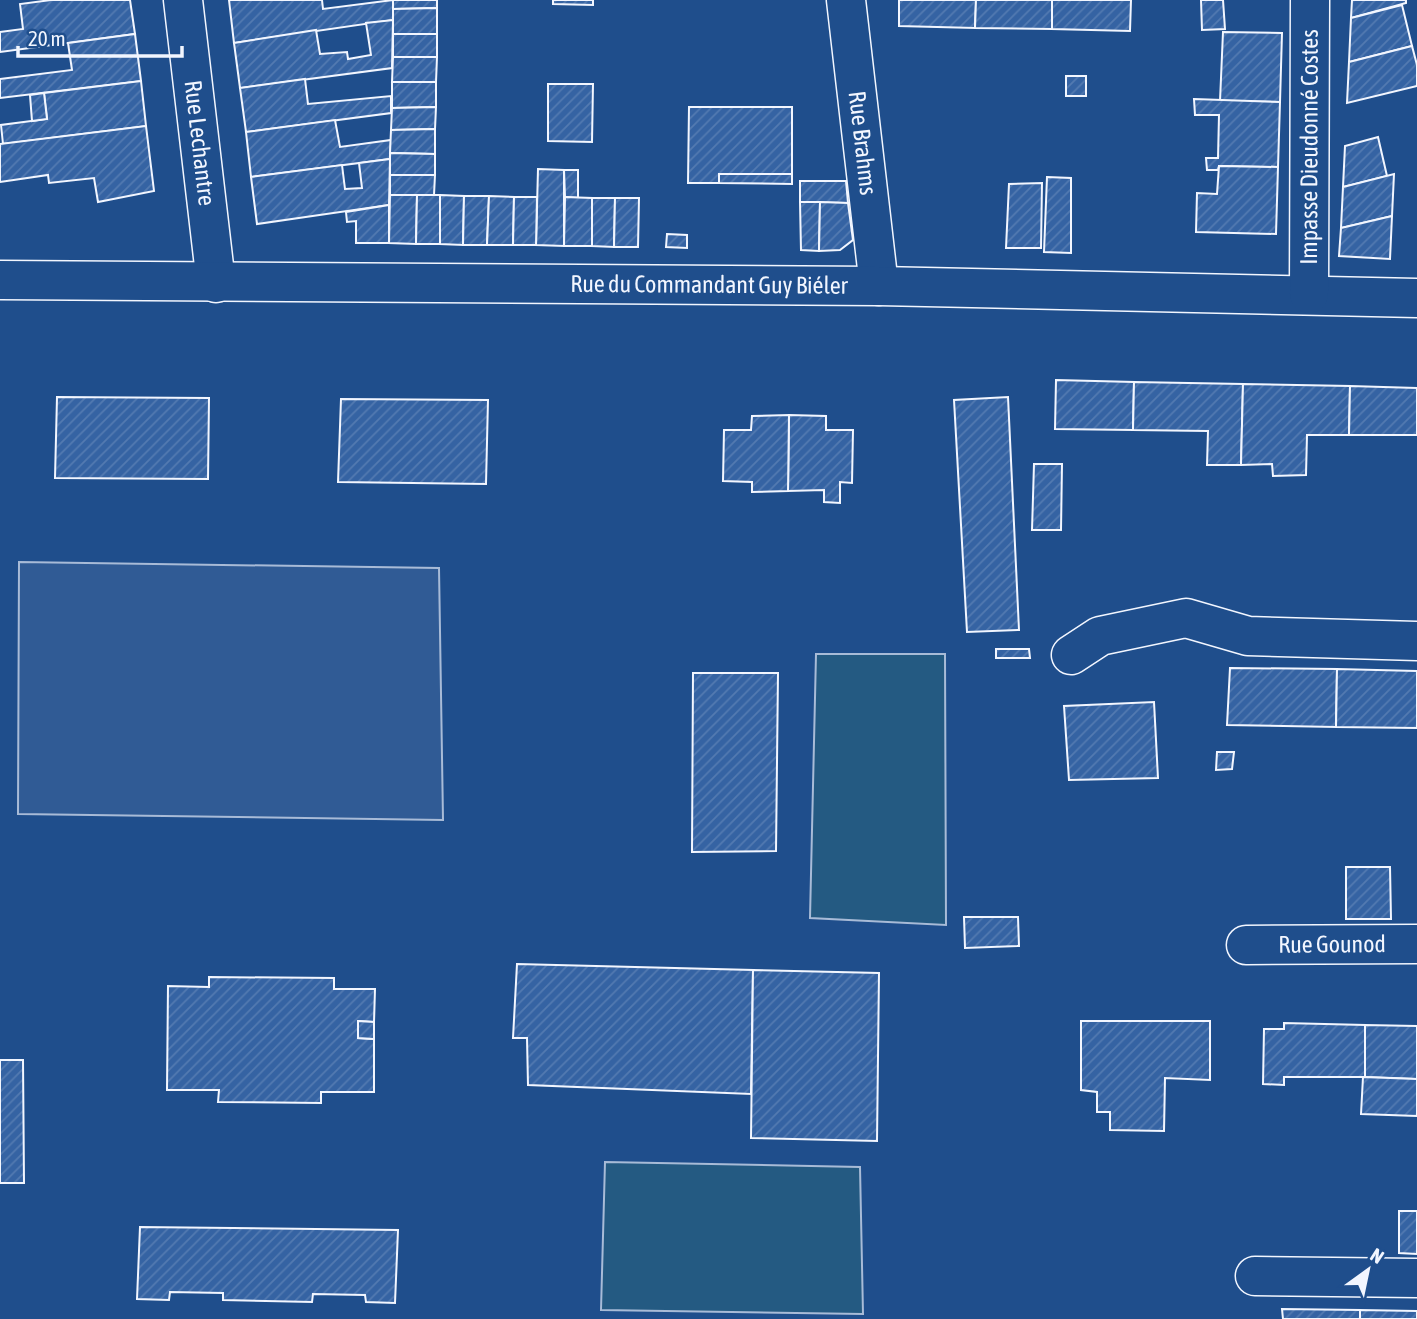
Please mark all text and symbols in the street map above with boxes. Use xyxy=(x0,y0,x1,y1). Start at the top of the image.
scale bar xyxy=(18,14,182,58)
text: 20 m xyxy=(28,26,66,50)
street label: Impasse Dieudonné Costes xyxy=(1295,29,1323,265)
street label: Rue Lechantre xyxy=(179,79,221,207)
street label: Rue Brahms xyxy=(844,90,882,196)
street label: Rue du Commandant Guy Biéler xyxy=(570,270,849,299)
street label: Rue Gounod xyxy=(1278,930,1386,958)
north arrow xyxy=(1333,1235,1403,1305)
text: N xyxy=(1367,1243,1388,1268)

